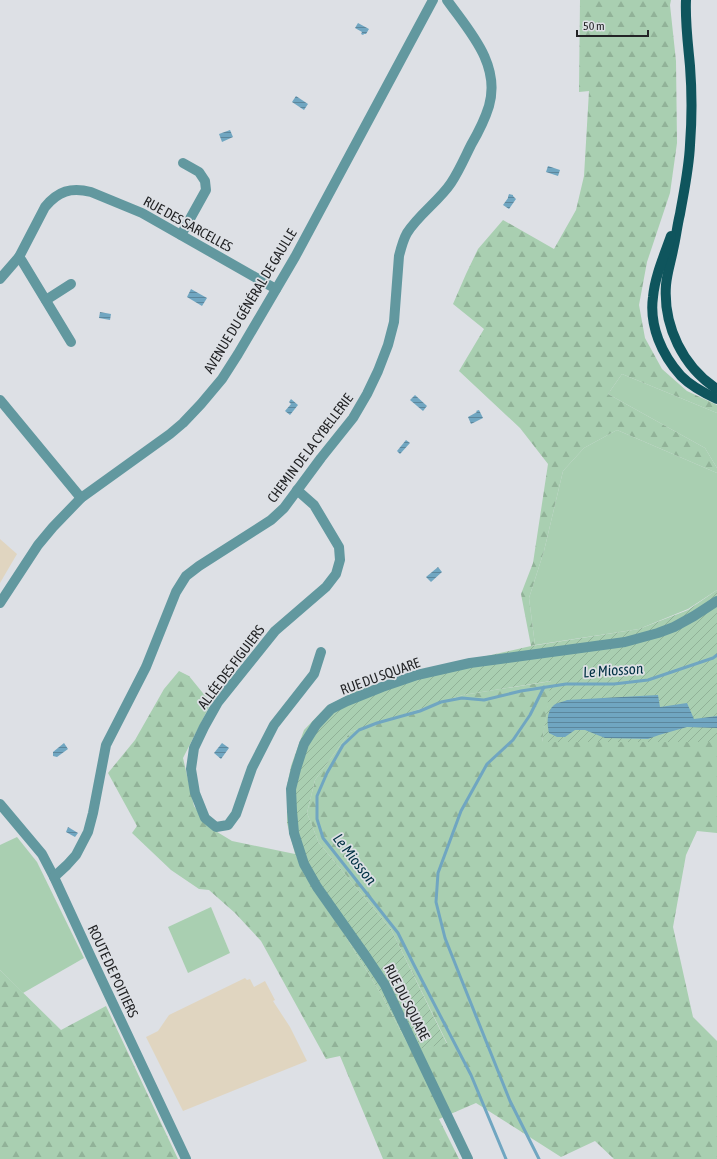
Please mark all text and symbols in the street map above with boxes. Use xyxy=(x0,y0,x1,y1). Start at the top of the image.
scale bar xyxy=(577,12,648,38)
text: 50 m xyxy=(583,19,605,33)
street label: RUE DES SARCELLES xyxy=(141,193,235,255)
street label: AVENUE DU GÉNÉRAL DE GAULLE xyxy=(200,226,300,376)
street label: CHEMIN DE LA CYBELLERIE xyxy=(264,390,356,505)
street label: ALLÉE DES FIGUIERS xyxy=(194,622,268,712)
street label: RUE DU SQUARE xyxy=(338,654,422,698)
water label: Le Miosson xyxy=(582,659,644,681)
water label: Le Miosson xyxy=(330,830,380,888)
street label: ROUTE DE POITIERS xyxy=(85,922,141,1020)
street label: RUE DU SQUARE xyxy=(381,961,433,1043)

